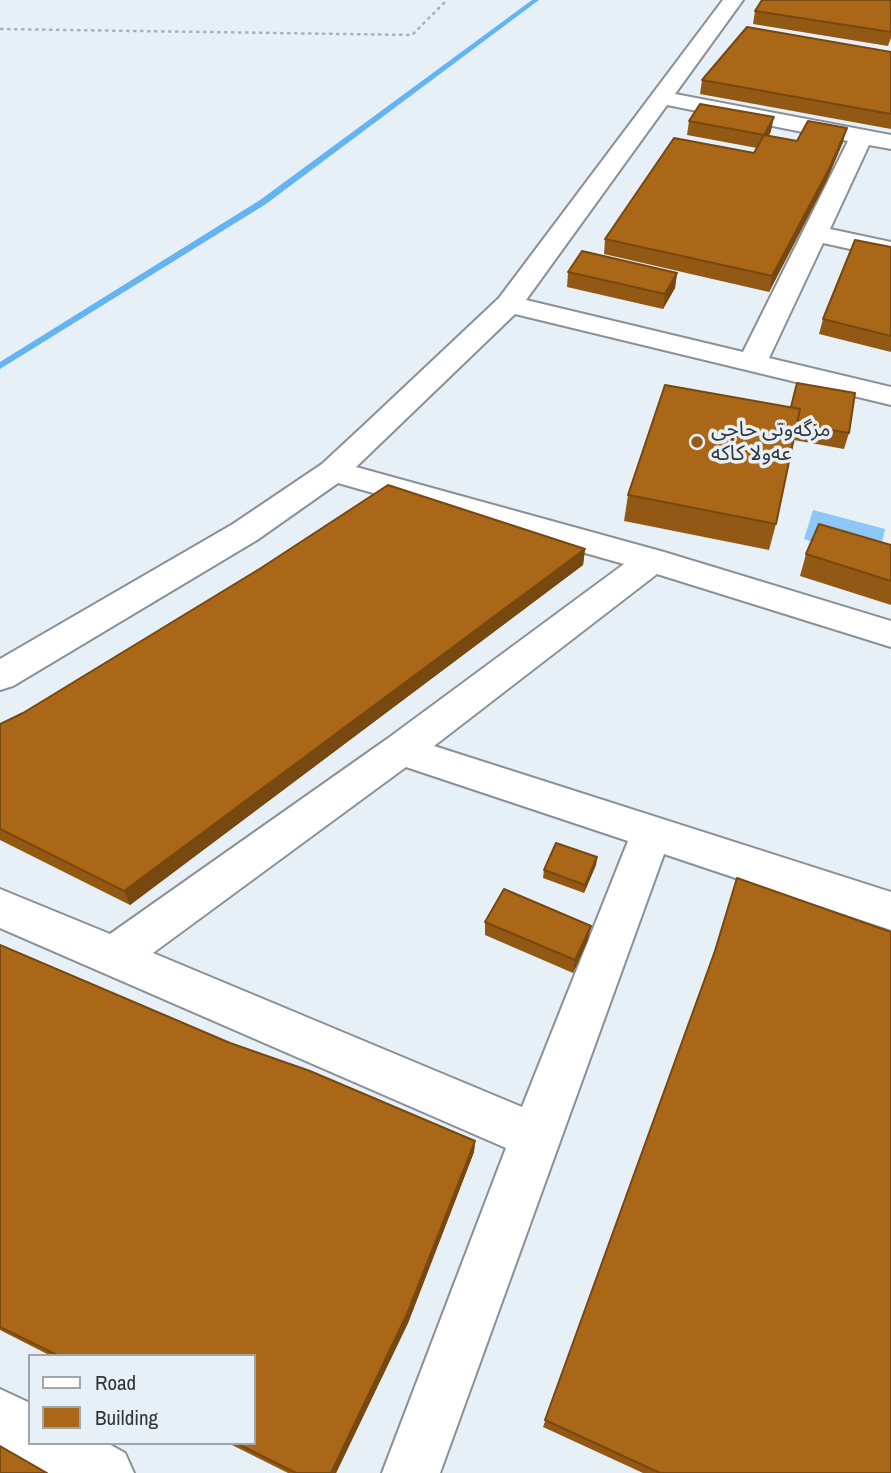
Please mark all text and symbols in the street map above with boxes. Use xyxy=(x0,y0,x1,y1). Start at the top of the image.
place label: مزگەوتی حاجی عەولا کاکە xyxy=(711,417,831,467)
marker: مزگەوتی حاجی عەولا کاکە xyxy=(689,434,705,450)
legend xyxy=(28,1354,256,1445)
text: Road xyxy=(95,1368,136,1397)
text: Building xyxy=(95,1403,158,1432)

